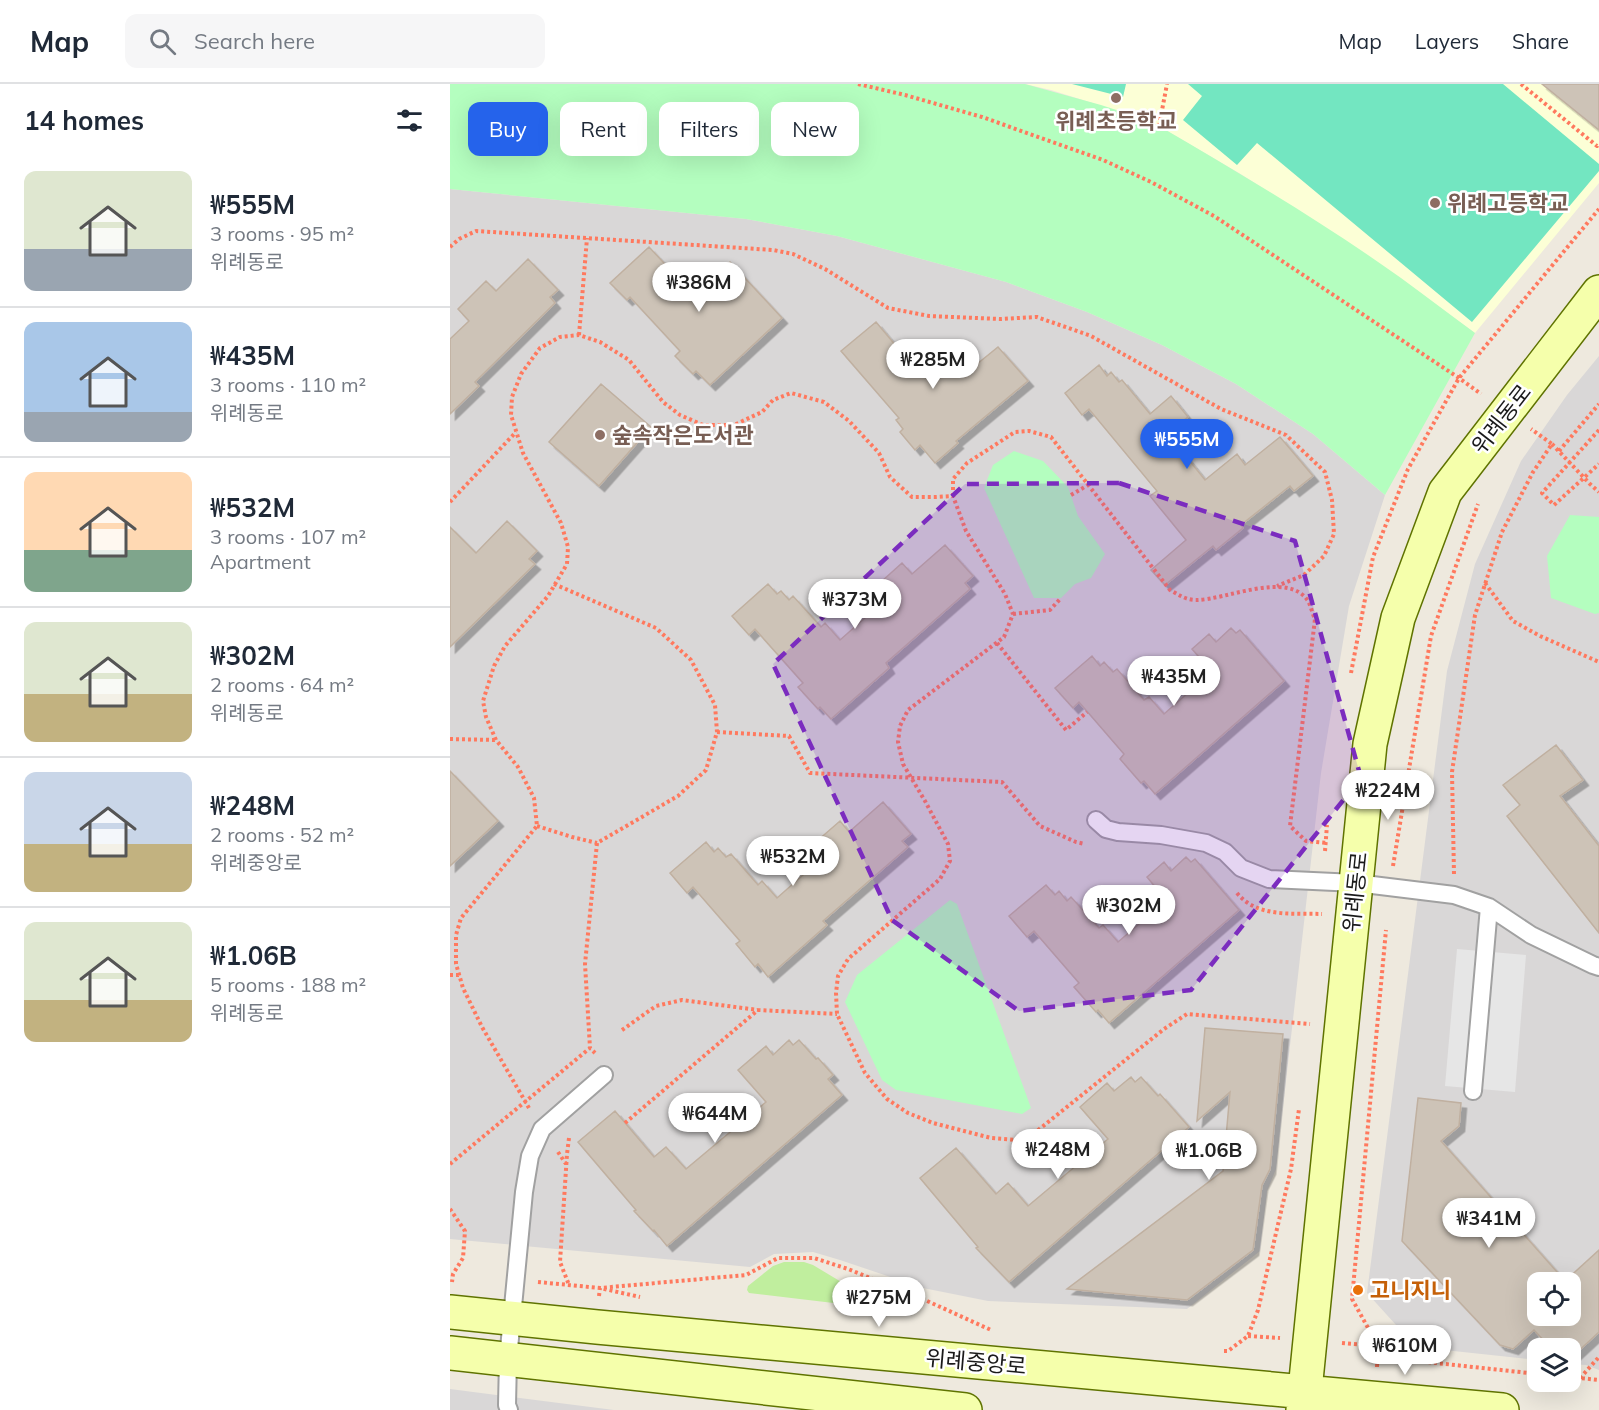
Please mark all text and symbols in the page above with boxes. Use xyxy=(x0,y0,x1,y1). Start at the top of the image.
search box xyxy=(125,14,545,68)
text: Map xyxy=(30,24,89,59)
icon: search xyxy=(146,25,179,58)
text: Search here xyxy=(194,27,315,55)
text: Map xyxy=(1339,28,1382,54)
text: Layers xyxy=(1415,28,1479,54)
text: Share xyxy=(1512,28,1569,54)
marker: 위례초등학교 xyxy=(1109,91,1123,105)
chip: Buy xyxy=(468,102,548,156)
chip: Rent xyxy=(560,102,647,156)
chip: Filters xyxy=(659,102,759,156)
chip: New xyxy=(771,102,859,156)
text: 14 homes xyxy=(24,104,144,137)
icon: filters xyxy=(393,104,426,137)
place label: 위례초등학교 xyxy=(1055,107,1177,135)
text: ₩555M xyxy=(210,188,295,221)
place label: 위례고등학교 xyxy=(1447,189,1568,217)
icon: home xyxy=(72,195,144,267)
marker: 위례고등학교 xyxy=(1428,196,1442,210)
text: 3 rooms · 95 m² xyxy=(210,221,354,246)
text: 위례동로 xyxy=(210,249,284,274)
pin: ₩386M xyxy=(657,262,741,313)
text: ₩386M xyxy=(666,269,732,294)
text: ₩435M xyxy=(210,339,295,372)
pin: ₩285M xyxy=(891,339,975,390)
icon: home xyxy=(72,346,144,418)
text: ₩285M xyxy=(900,346,966,371)
text: 3 rooms · 110 m² xyxy=(210,372,366,397)
street label: 위례동로 xyxy=(1465,378,1537,460)
text: 위례동로 xyxy=(210,400,284,425)
pin: ₩555M xyxy=(1145,419,1229,470)
place label: 숲속작은도서관 xyxy=(612,421,754,449)
text: ₩555M xyxy=(1154,426,1220,451)
marker: 숲속작은도서관 xyxy=(593,428,607,442)
text: ₩532M xyxy=(210,491,295,524)
icon: home xyxy=(72,496,144,568)
text: 3 rooms · 107 m² xyxy=(210,524,366,549)
text: Apartment xyxy=(210,549,311,574)
pin: ₩373M xyxy=(813,579,897,630)
text: ₩373M xyxy=(822,586,888,611)
text: ₩302M xyxy=(210,639,295,672)
icon: home xyxy=(72,646,144,718)
pin: ₩435M xyxy=(1132,656,1216,707)
text: ₩435M xyxy=(1141,663,1207,688)
text: 2 rooms · 64 m² xyxy=(210,672,354,697)
text: 위례동로 xyxy=(210,700,284,725)
pin: ₩224M xyxy=(1346,770,1430,821)
text: ₩224M xyxy=(1355,777,1421,802)
text: ₩248M xyxy=(210,789,295,822)
icon: home xyxy=(72,796,144,868)
text: 2 rooms · 52 m² xyxy=(210,822,354,847)
pin: ₩532M xyxy=(751,836,835,887)
text: ₩532M xyxy=(760,843,826,868)
text: 위례중앙로 xyxy=(210,850,302,875)
street label: 위례동로 xyxy=(1337,850,1373,934)
pin: ₩302M xyxy=(1087,885,1171,936)
text: ₩302M xyxy=(1096,892,1162,917)
text: ₩1.06B xyxy=(210,939,297,972)
icon: home xyxy=(72,946,144,1018)
text: 5 rooms · 188 m² xyxy=(210,972,366,997)
text: 위례동로 xyxy=(210,1000,284,1025)
pin: ₩644M xyxy=(673,1093,757,1144)
text: ₩644M xyxy=(682,1100,748,1125)
pin: ₩248M xyxy=(1016,1129,1100,1180)
pin: ₩1.06B xyxy=(1160,1130,1258,1181)
text: ₩248M xyxy=(1025,1136,1091,1161)
text: ₩1.06B xyxy=(1176,1137,1242,1162)
pin: ₩341M xyxy=(1447,1198,1531,1249)
text: ₩341M xyxy=(1456,1205,1522,1230)
map controls xyxy=(1527,1272,1581,1392)
button: locate xyxy=(1527,1272,1581,1326)
place label: 고니지니 xyxy=(1370,1276,1451,1304)
pin: ₩275M xyxy=(837,1277,921,1328)
marker: 고니지니 xyxy=(1351,1283,1365,1297)
text: ₩275M xyxy=(846,1284,912,1309)
pin: ₩610M xyxy=(1363,1325,1447,1376)
text: ₩610M xyxy=(1372,1332,1438,1357)
button: layers xyxy=(1527,1338,1581,1392)
street label: 위례중앙로 xyxy=(924,1344,1028,1380)

